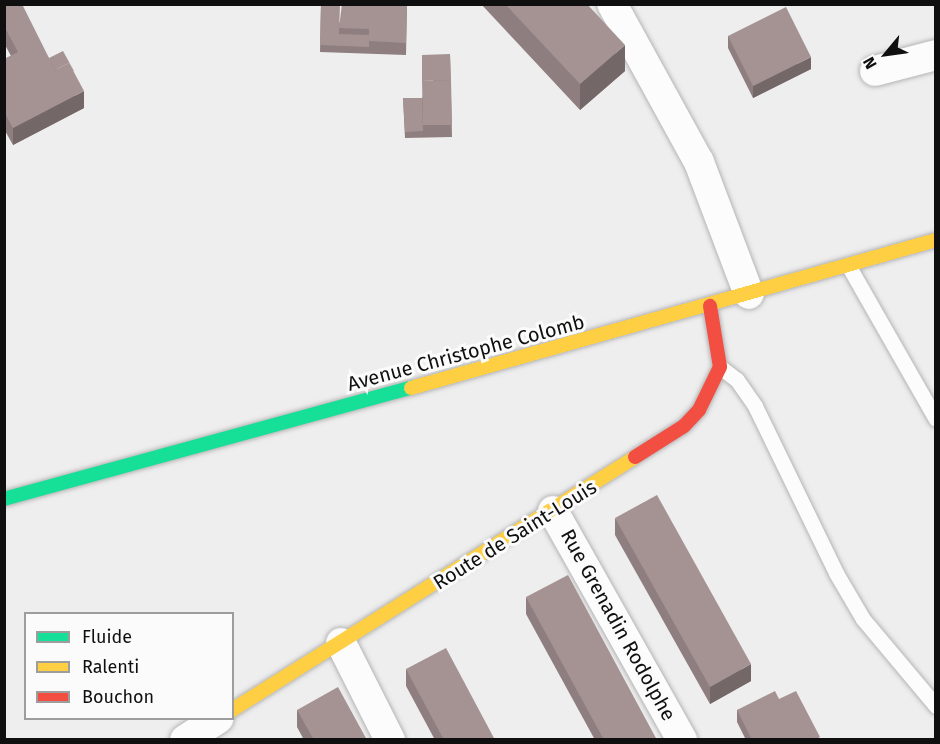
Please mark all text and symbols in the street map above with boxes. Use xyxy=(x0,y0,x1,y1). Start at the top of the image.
north arrow xyxy=(856,24,916,84)
text: N xyxy=(859,54,881,72)
street label: Avenue Christophe Colomb xyxy=(345,310,587,396)
street label: Route de Saint-Louis xyxy=(429,475,601,595)
street label: Rue Grenadin Rodolphe xyxy=(555,525,681,725)
legend xyxy=(24,612,234,720)
text: Fluide xyxy=(82,626,132,648)
text: Ralenti xyxy=(82,656,139,678)
text: Bouchon xyxy=(82,686,154,708)

